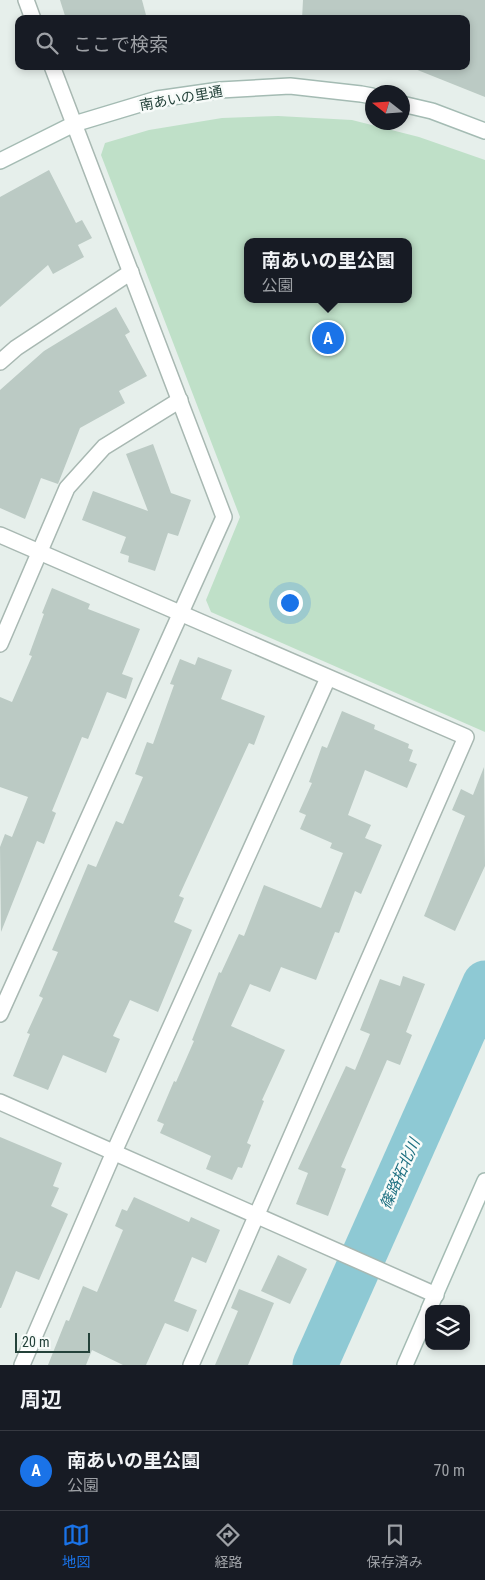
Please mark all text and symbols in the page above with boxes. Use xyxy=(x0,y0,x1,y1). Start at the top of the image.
search box xyxy=(15,15,470,70)
icon: search xyxy=(33,29,61,57)
text: ここで検索 xyxy=(73,33,168,56)
street label: 南あいの里通 xyxy=(138,83,224,113)
north arrow xyxy=(365,85,410,130)
popup xyxy=(244,238,412,303)
text: 南あいの里公園 xyxy=(261,249,395,272)
text: 公園 xyxy=(261,276,294,295)
pin: A xyxy=(312,319,344,357)
your location xyxy=(277,590,303,616)
water label: 篠路拓北川 xyxy=(377,1134,424,1212)
map controls xyxy=(425,1305,470,1350)
button: layers xyxy=(425,1305,470,1350)
scale bar xyxy=(15,1330,90,1353)
text: 20 m xyxy=(22,1334,50,1350)
text: 周辺 xyxy=(20,1388,62,1412)
text: 南あいの里公園 xyxy=(67,1449,200,1472)
text: A xyxy=(31,1461,41,1480)
text: 70 m xyxy=(433,1461,465,1480)
text: 公園 xyxy=(67,1476,99,1495)
tab: 地図 xyxy=(62,1521,90,1571)
tab: 経路 xyxy=(214,1521,242,1571)
tab: 保存済み xyxy=(367,1521,423,1571)

